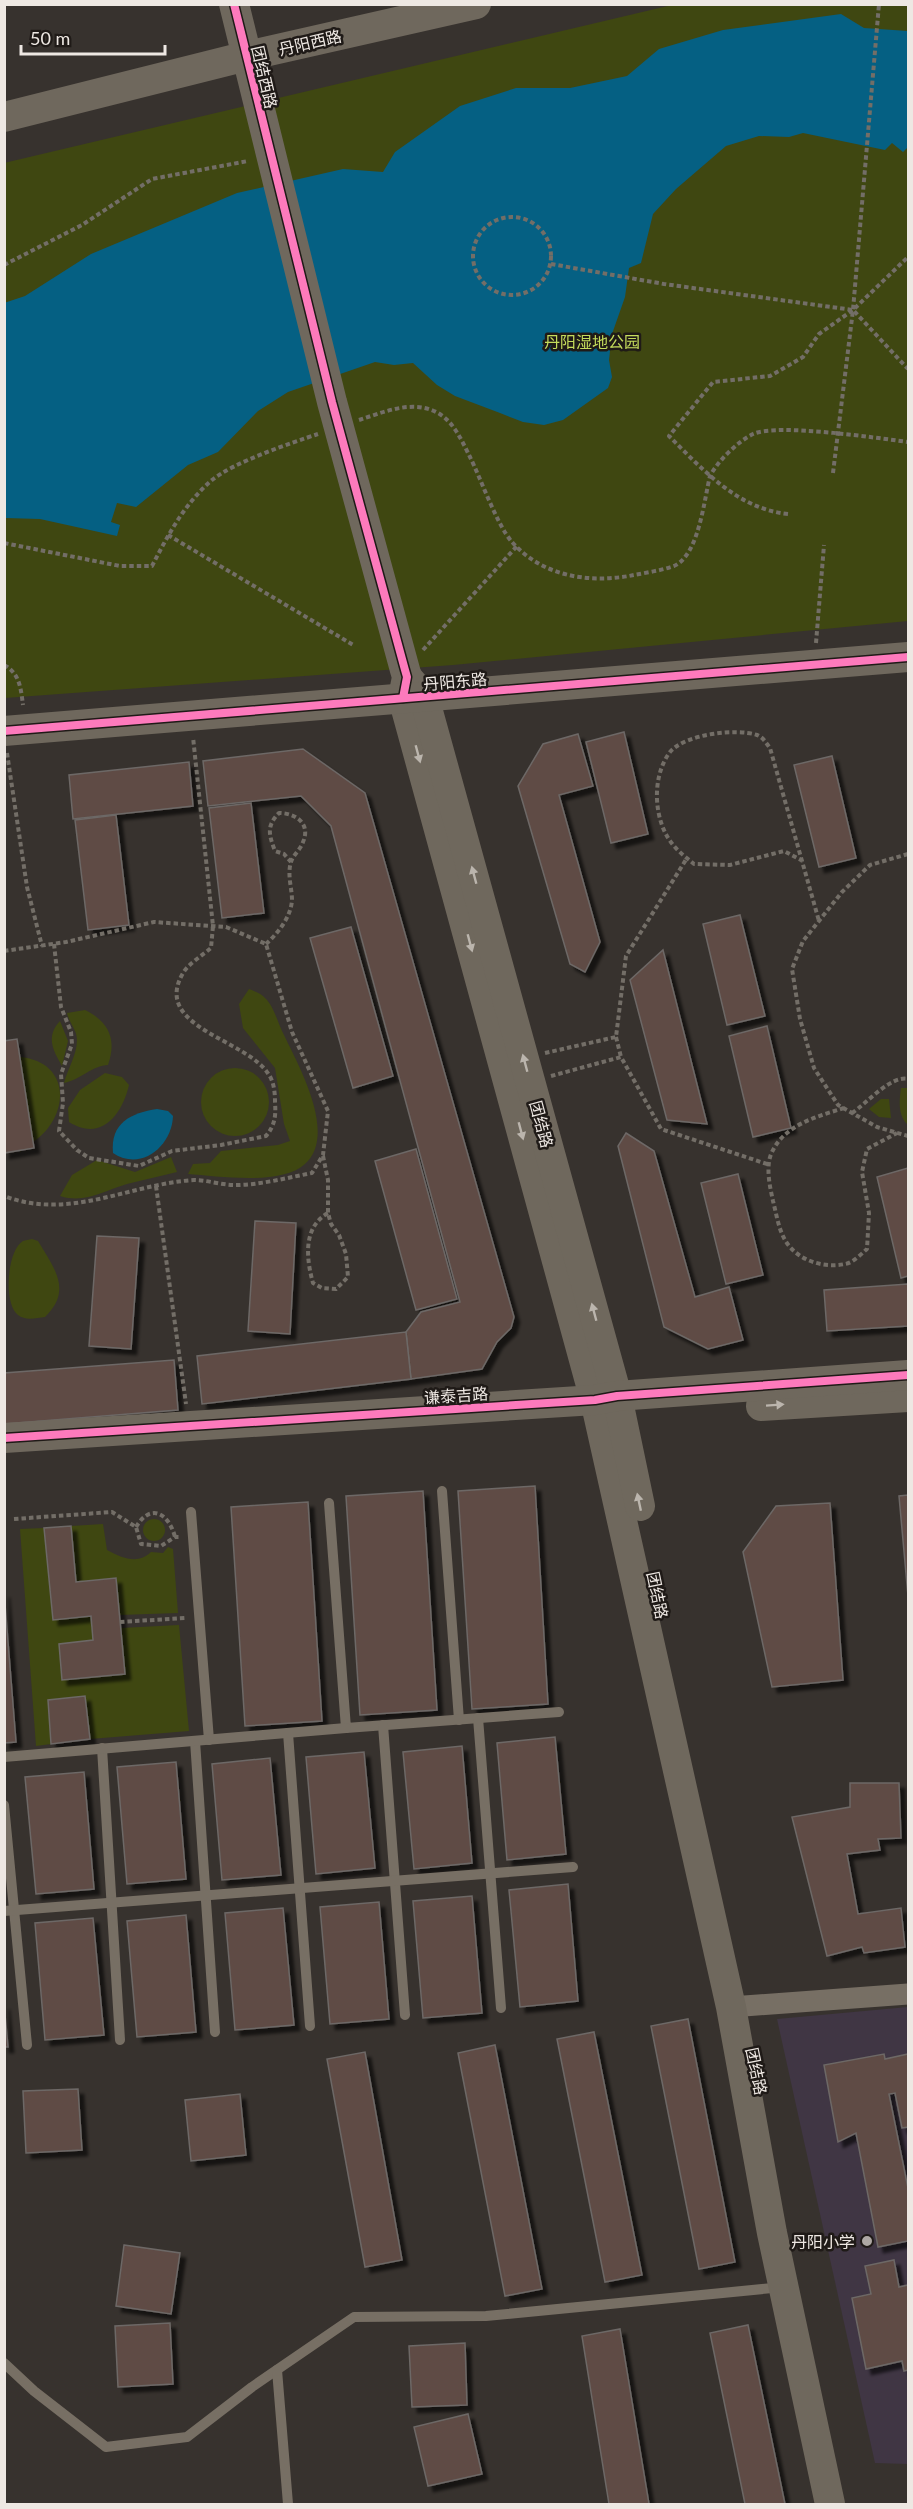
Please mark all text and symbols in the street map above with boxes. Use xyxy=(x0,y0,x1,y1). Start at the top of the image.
scale bar xyxy=(21,18,165,56)
street label: 丹阳西路 xyxy=(277,26,343,58)
text: 50 m xyxy=(30,27,70,49)
street label: 团结西路 xyxy=(249,44,281,110)
park label: 丹阳湿地公园 xyxy=(544,332,640,351)
street label: 丹阳东路 xyxy=(422,669,488,693)
one-way arrow xyxy=(414,745,424,764)
one-way arrow xyxy=(468,866,478,884)
one-way arrow xyxy=(466,934,475,952)
one-way arrow xyxy=(520,1054,530,1072)
street label: 团结路 xyxy=(527,1098,557,1150)
one-way arrow xyxy=(517,1122,527,1140)
one-way arrow xyxy=(588,1303,598,1321)
street label: 谦泰吉路 xyxy=(423,1383,489,1407)
one-way arrow xyxy=(765,1401,784,1410)
one-way arrow xyxy=(634,1492,643,1511)
street label: 团结路 xyxy=(644,1570,672,1620)
street label: 团结路 xyxy=(743,2046,771,2096)
place label: 丹阳小学 xyxy=(791,2232,855,2251)
marker: 丹阳小学 xyxy=(860,2234,874,2248)

